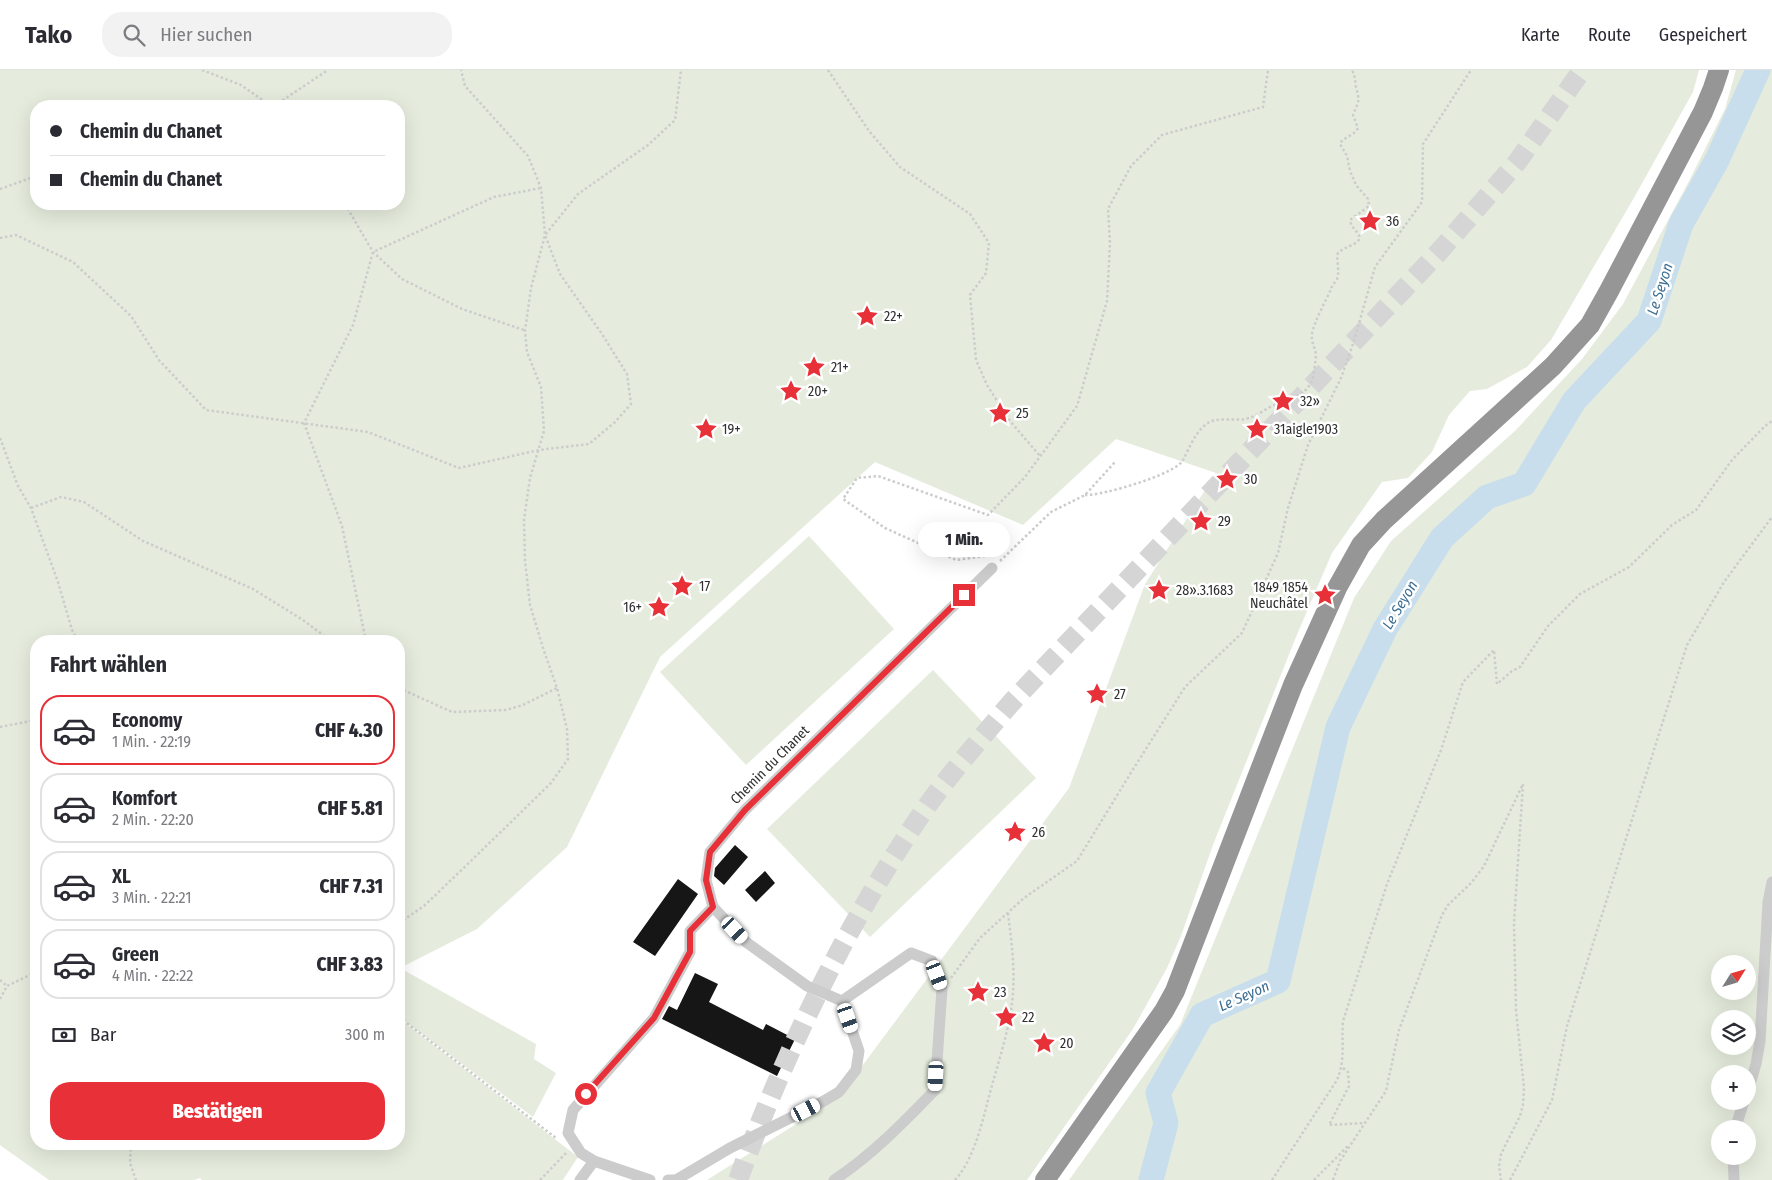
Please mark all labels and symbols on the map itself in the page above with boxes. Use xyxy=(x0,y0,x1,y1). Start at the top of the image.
place icon: 36 xyxy=(1357,208,1383,234)
place label: 36 xyxy=(1386,213,1399,230)
water label: Le Seyon xyxy=(1643,261,1677,317)
place icon: 22+ xyxy=(854,303,880,329)
place label: 22+ xyxy=(884,308,903,325)
place icon: 21+ xyxy=(801,354,827,380)
place label: 21+ xyxy=(831,359,849,376)
place icon: 20+ xyxy=(778,378,804,404)
place label: 20+ xyxy=(808,383,828,400)
place icon: 32» xyxy=(1270,388,1296,414)
place label: 32» xyxy=(1300,393,1320,410)
place icon: 25 xyxy=(987,400,1013,426)
place label: 25 xyxy=(1016,405,1029,422)
place icon: 19+ xyxy=(693,416,719,442)
place icon: 31aigle1903 xyxy=(1244,416,1270,442)
place label: 19+ xyxy=(722,421,741,438)
place label: 31aigle1903 xyxy=(1274,421,1338,438)
place icon: 30 xyxy=(1214,466,1240,492)
place label: 30 xyxy=(1244,471,1258,488)
place icon: 29 xyxy=(1188,508,1214,534)
place label: 29 xyxy=(1218,513,1231,530)
callout: 1 Min. xyxy=(918,522,1010,558)
place icon: 17 xyxy=(669,573,695,599)
place icon: 28».3.1683 xyxy=(1146,577,1172,603)
water label: Le Seyon xyxy=(1379,577,1421,633)
place label: 17 xyxy=(699,578,710,595)
place label: 1849 1854 Neuchâtel xyxy=(1250,579,1308,612)
place label: 28».3.1683 xyxy=(1176,582,1233,599)
place icon: 1849 1854 Neuchâtel xyxy=(1312,582,1338,608)
route end xyxy=(953,584,975,606)
place icon: 16+ xyxy=(646,594,672,620)
place label: 16+ xyxy=(623,599,642,616)
place icon: 27 xyxy=(1084,681,1110,707)
place label: 27 xyxy=(1114,686,1126,703)
street label: Chemin du Chanet xyxy=(727,722,813,808)
place icon: 26 xyxy=(1002,819,1028,845)
place label: 26 xyxy=(1032,824,1045,841)
car xyxy=(719,914,750,946)
north arrow xyxy=(1711,955,1756,1000)
car xyxy=(924,958,949,992)
water label: Le Seyon xyxy=(1216,977,1272,1015)
place icon: 23 xyxy=(965,979,991,1005)
place label: 23 xyxy=(994,984,1006,1001)
car xyxy=(836,1001,859,1035)
place icon: 22 xyxy=(993,1004,1019,1030)
place label: 22 xyxy=(1022,1009,1034,1026)
place icon: 20 xyxy=(1031,1030,1057,1056)
place label: 20 xyxy=(1060,1035,1073,1052)
car xyxy=(927,1061,944,1091)
route start xyxy=(575,1083,597,1105)
car xyxy=(789,1097,822,1123)

